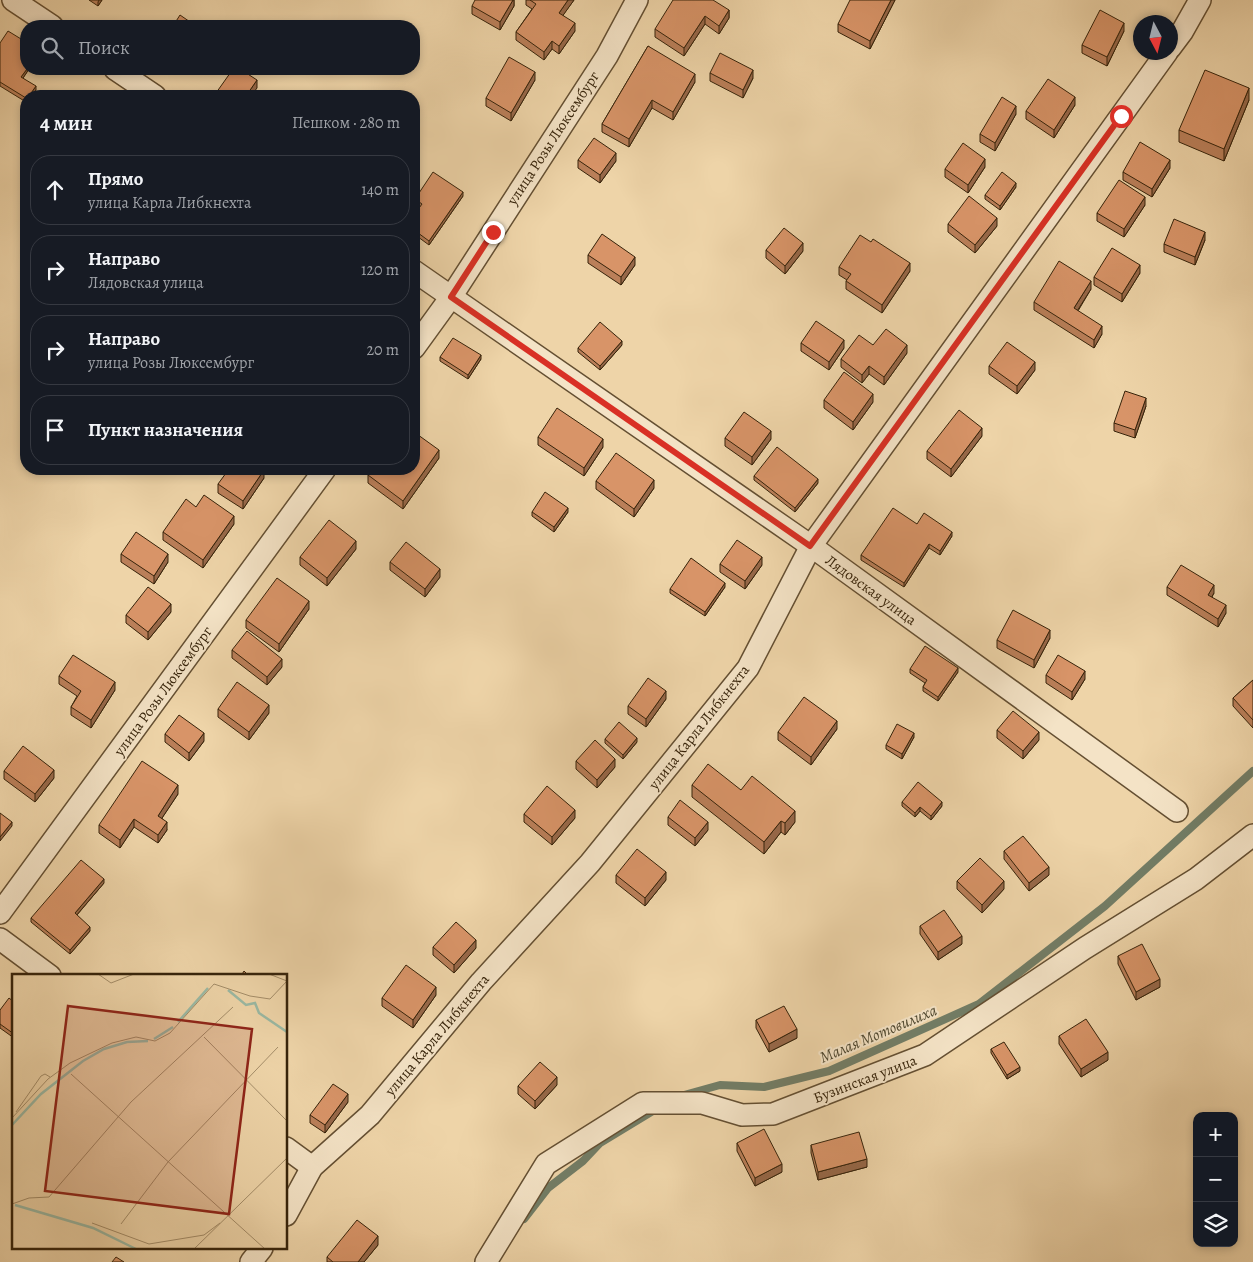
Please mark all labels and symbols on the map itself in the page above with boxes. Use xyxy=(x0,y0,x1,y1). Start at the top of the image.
north arrow xyxy=(1133,15,1178,60)
street label: улица Розы Люксембург xyxy=(502,67,604,210)
route start xyxy=(1110,105,1133,128)
route end xyxy=(482,221,505,244)
street label: Лядовская улица xyxy=(821,550,921,630)
street label: улица Розы Люксембург xyxy=(109,622,217,761)
street label: улица Карла Либкнехта xyxy=(643,660,754,794)
street label: улица Карла Либкнехта xyxy=(379,970,494,1101)
inset map xyxy=(12,974,288,1250)
water label: Малая Мотовилиха xyxy=(816,999,940,1069)
street label: Бузинская улица xyxy=(810,1050,920,1108)

